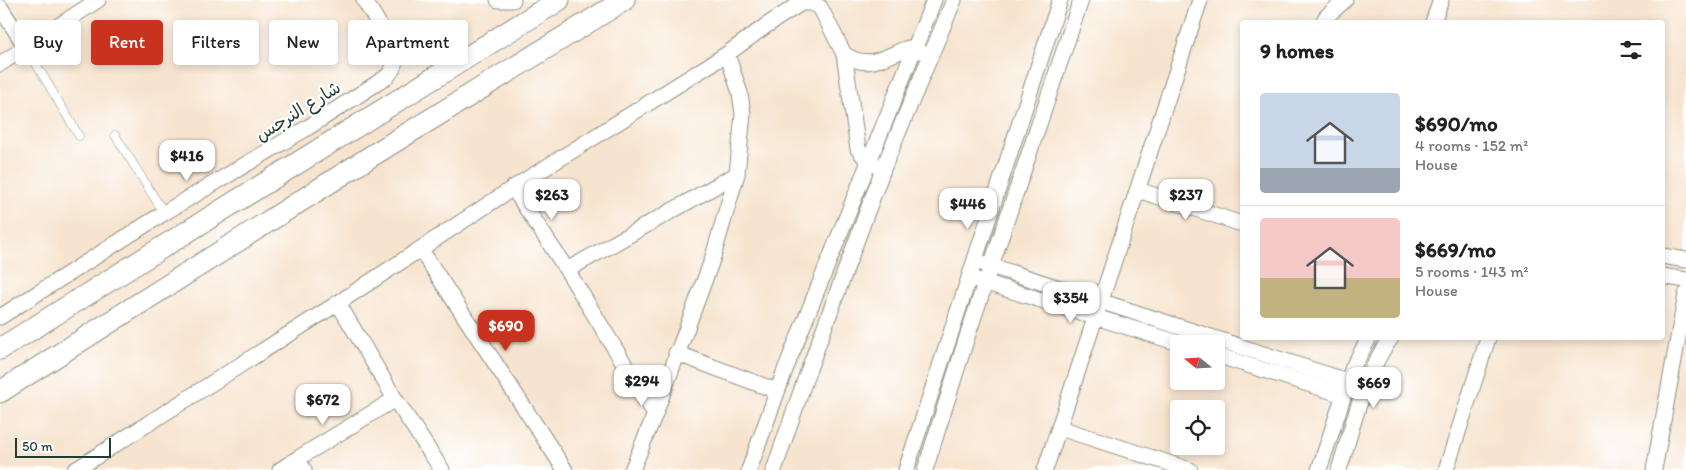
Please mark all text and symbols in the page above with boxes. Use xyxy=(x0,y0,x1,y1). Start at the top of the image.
chip: Buy xyxy=(15,20,81,65)
chip: Rent xyxy=(91,20,163,65)
chip: Filters xyxy=(173,20,259,65)
chip: New xyxy=(269,20,338,65)
chip: Apartment xyxy=(348,20,468,65)
icon: filters xyxy=(1617,36,1645,64)
text: 9 homes xyxy=(1260,38,1334,63)
street label: شارع النرجس xyxy=(251,76,345,147)
text: $690/mo xyxy=(1415,111,1498,136)
icon: home xyxy=(1300,113,1360,173)
text: 4 rooms · 152 m² xyxy=(1415,136,1528,155)
pin: $416 xyxy=(157,140,217,182)
text: $416 xyxy=(170,146,204,165)
text: House xyxy=(1415,155,1458,174)
pin: $263 xyxy=(522,178,582,221)
pin: $237 xyxy=(1156,178,1216,221)
text: $263 xyxy=(535,185,569,204)
text: $237 xyxy=(1169,185,1203,204)
pin: $446 xyxy=(938,188,998,230)
text: $446 xyxy=(950,194,986,213)
text: $669/mo xyxy=(1415,237,1496,262)
icon: home xyxy=(1300,238,1360,298)
text: 5 rooms · 143 m² xyxy=(1415,262,1529,281)
text: House xyxy=(1415,281,1458,300)
pin: $354 xyxy=(1041,282,1101,324)
text: $354 xyxy=(1054,288,1088,307)
pin: $690 xyxy=(476,310,536,352)
text: $690 xyxy=(489,316,523,335)
north arrow xyxy=(1170,335,1225,390)
map controls xyxy=(1170,335,1225,455)
pin: $294 xyxy=(612,364,672,407)
pin: $669 xyxy=(1344,366,1404,409)
text: $294 xyxy=(625,371,659,390)
text: $669 xyxy=(1357,373,1391,392)
pin: $672 xyxy=(293,384,353,426)
text: $672 xyxy=(307,390,339,409)
button: locate xyxy=(1170,400,1225,455)
scale bar xyxy=(15,435,111,458)
text: 50 m xyxy=(22,438,53,455)

